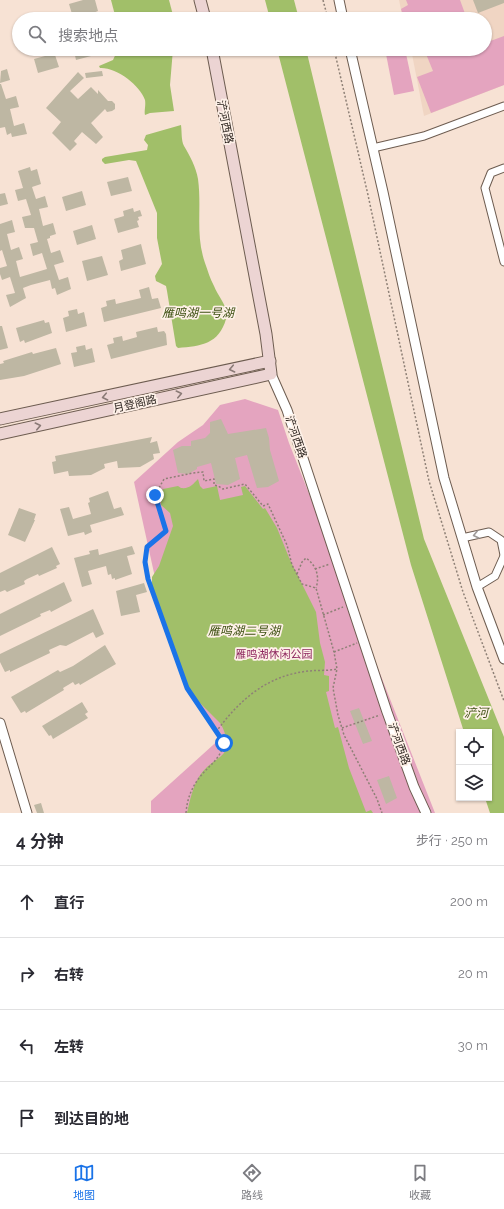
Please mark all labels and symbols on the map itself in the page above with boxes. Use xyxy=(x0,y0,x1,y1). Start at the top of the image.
street label: 浐河西路 xyxy=(214,99,236,145)
water label: 雁鸣湖一号湖 xyxy=(162,306,236,320)
one-way arrow xyxy=(228,365,235,373)
one-way arrow xyxy=(175,391,182,399)
one-way arrow xyxy=(101,392,108,400)
street label: 月登阁路 xyxy=(112,393,158,415)
street label: 浐河西路 xyxy=(283,414,309,460)
one-way arrow xyxy=(35,422,41,430)
route end xyxy=(146,486,164,504)
one-way arrow xyxy=(473,530,480,538)
water label: 雁鸣湖二号湖 xyxy=(208,624,282,638)
park label: 雁鸣湖休闲公园 xyxy=(236,648,313,661)
water label: 浐河 xyxy=(464,706,490,720)
street label: 浐河西路 xyxy=(385,721,413,767)
route start xyxy=(215,734,233,752)

